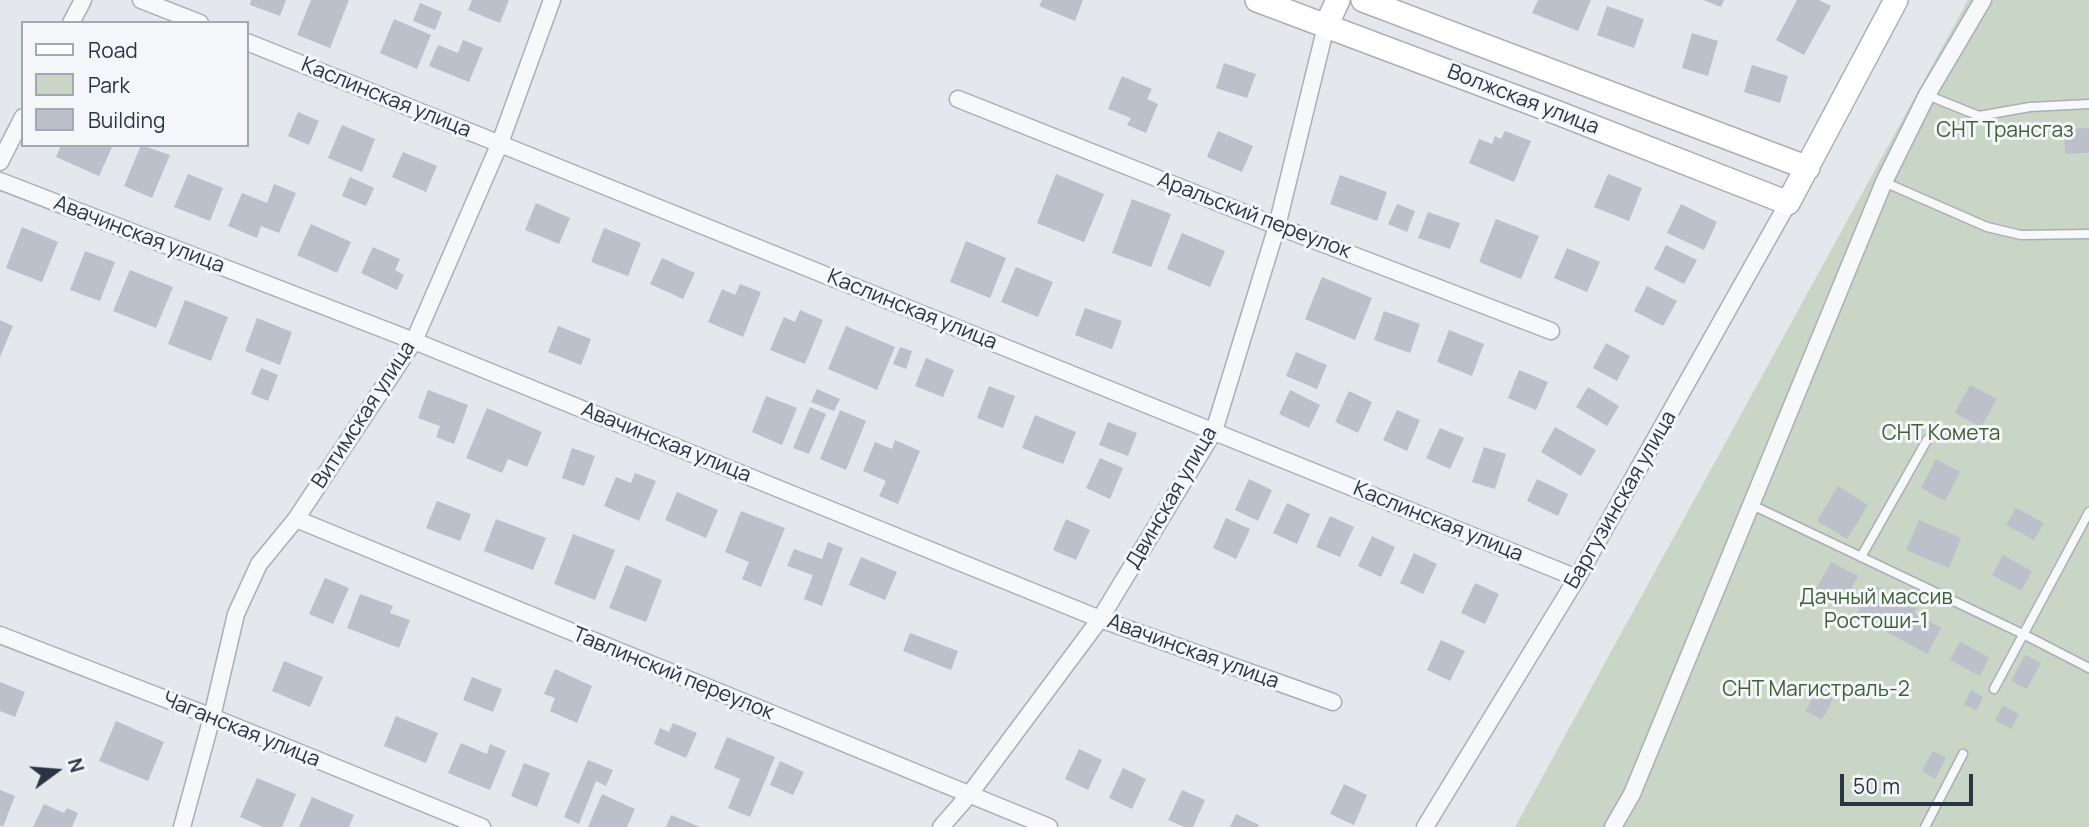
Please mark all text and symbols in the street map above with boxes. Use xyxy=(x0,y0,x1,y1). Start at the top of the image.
legend xyxy=(21,21,248,147)
text: Road xyxy=(88,36,138,64)
street label: Каслинская улица xyxy=(298,52,474,144)
street label: Волжская улица xyxy=(1444,59,1602,141)
text: Park xyxy=(88,71,130,99)
text: Building xyxy=(88,106,165,134)
park label: СНТ Трансгаз xyxy=(1936,118,2074,144)
street label: Аральский переулок xyxy=(1154,167,1354,265)
street label: Авачинская улица xyxy=(50,191,228,279)
street label: Каслинская улица xyxy=(824,264,1000,356)
street label: Витимская улица xyxy=(307,337,421,493)
street label: Авачинская улица xyxy=(577,397,755,489)
street label: Баргузинская улица xyxy=(1560,407,1682,593)
park label: СНТ Комета xyxy=(1882,421,2000,447)
street label: Двинская улица xyxy=(1121,422,1223,574)
street label: Каслинская улица xyxy=(1350,476,1526,568)
park label: Дачный массив Ростоши-1 xyxy=(1799,585,1953,635)
street label: Авачинская улица xyxy=(1104,609,1282,695)
street label: Тавлинский переулок xyxy=(569,622,777,726)
park label: СНТ Магистраль-2 xyxy=(1722,677,1910,703)
street label: Чаганская улица xyxy=(159,687,323,773)
north arrow xyxy=(21,736,91,806)
text: N xyxy=(62,755,91,775)
scale bar xyxy=(1844,760,1977,804)
text: 50 m xyxy=(1853,772,1900,800)

